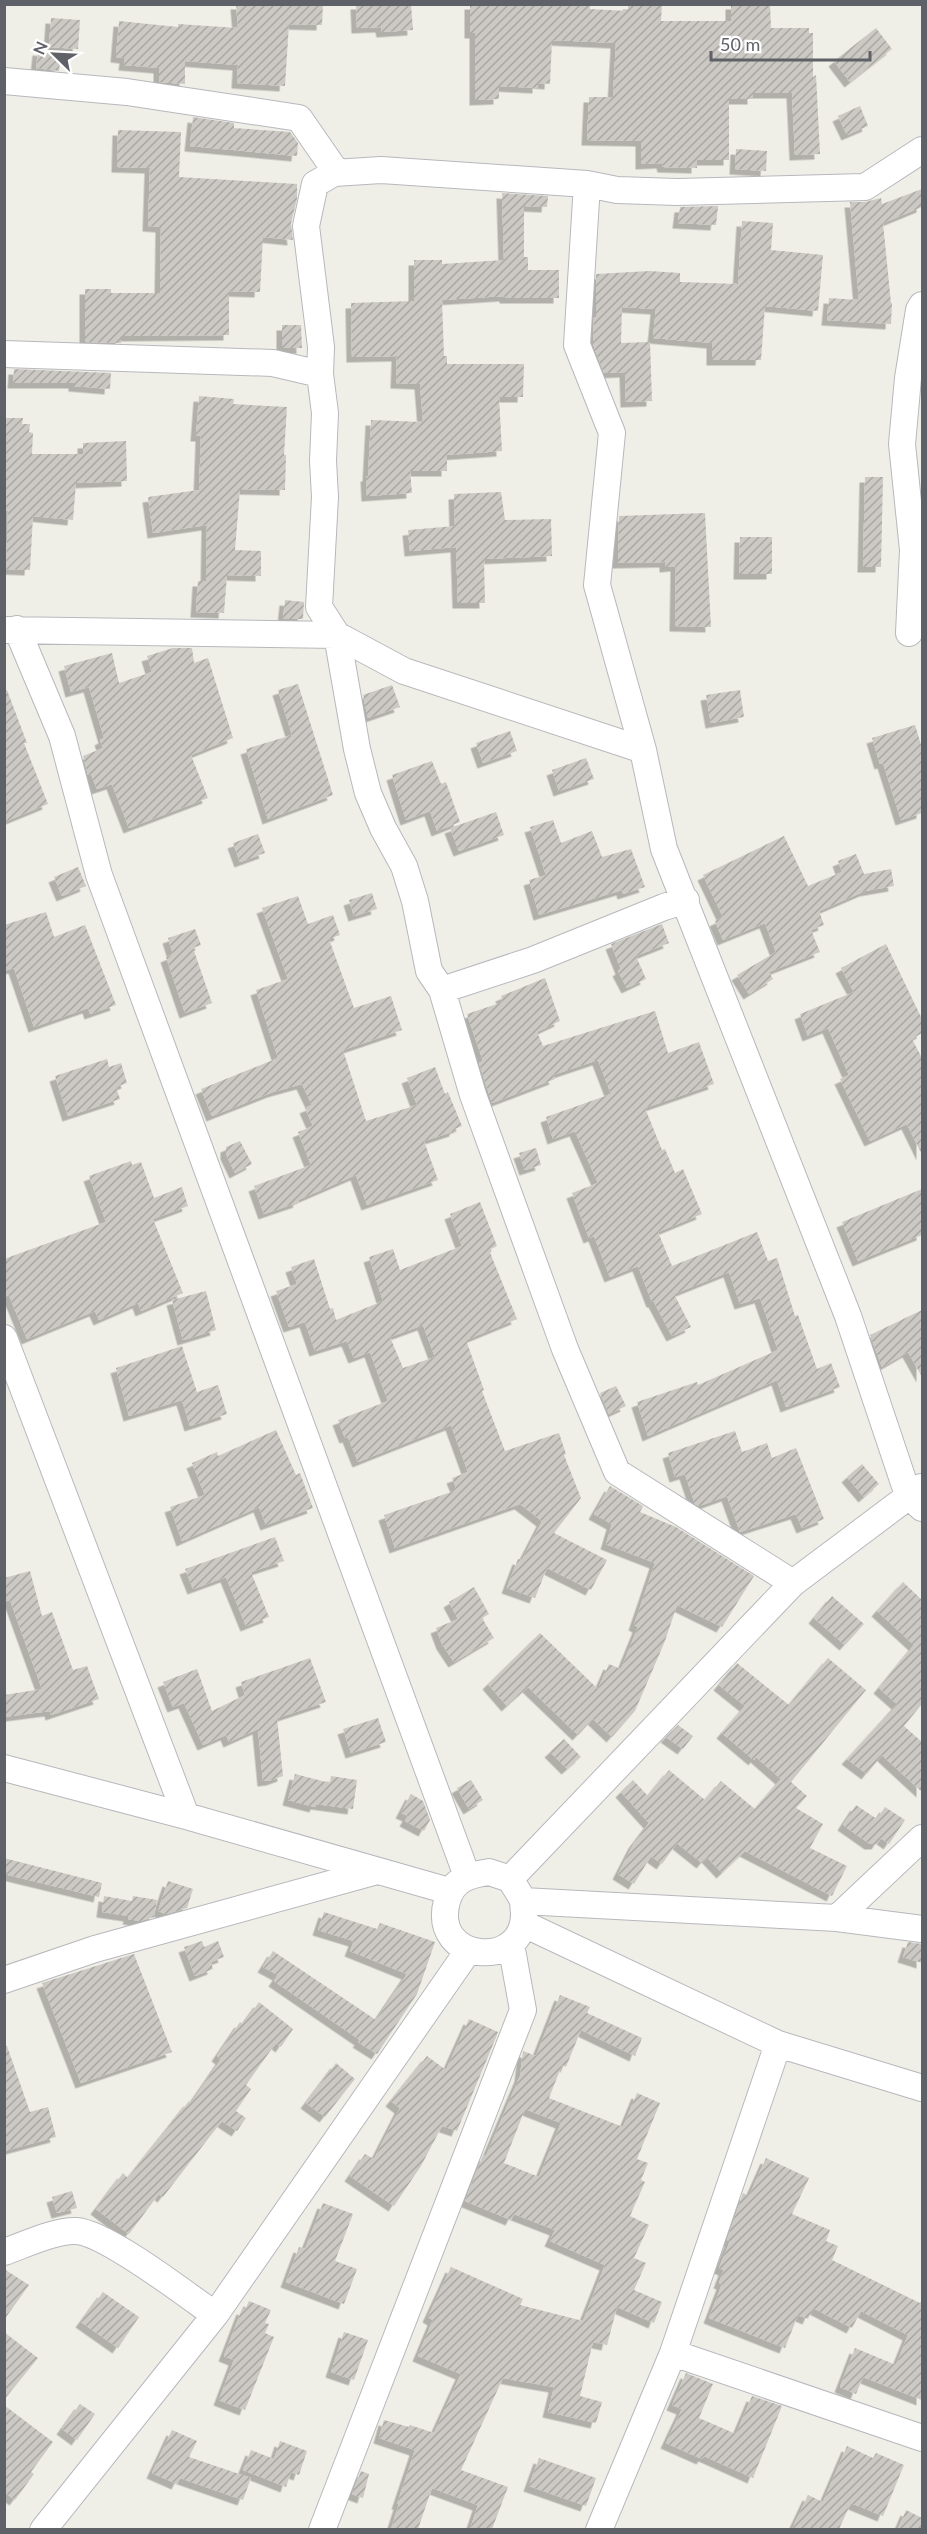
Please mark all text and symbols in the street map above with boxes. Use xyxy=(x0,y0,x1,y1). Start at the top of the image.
north arrow xyxy=(24,24,84,84)
scale bar xyxy=(711,24,870,62)
text: 50 m xyxy=(720,33,760,55)
text: N xyxy=(29,38,51,57)

